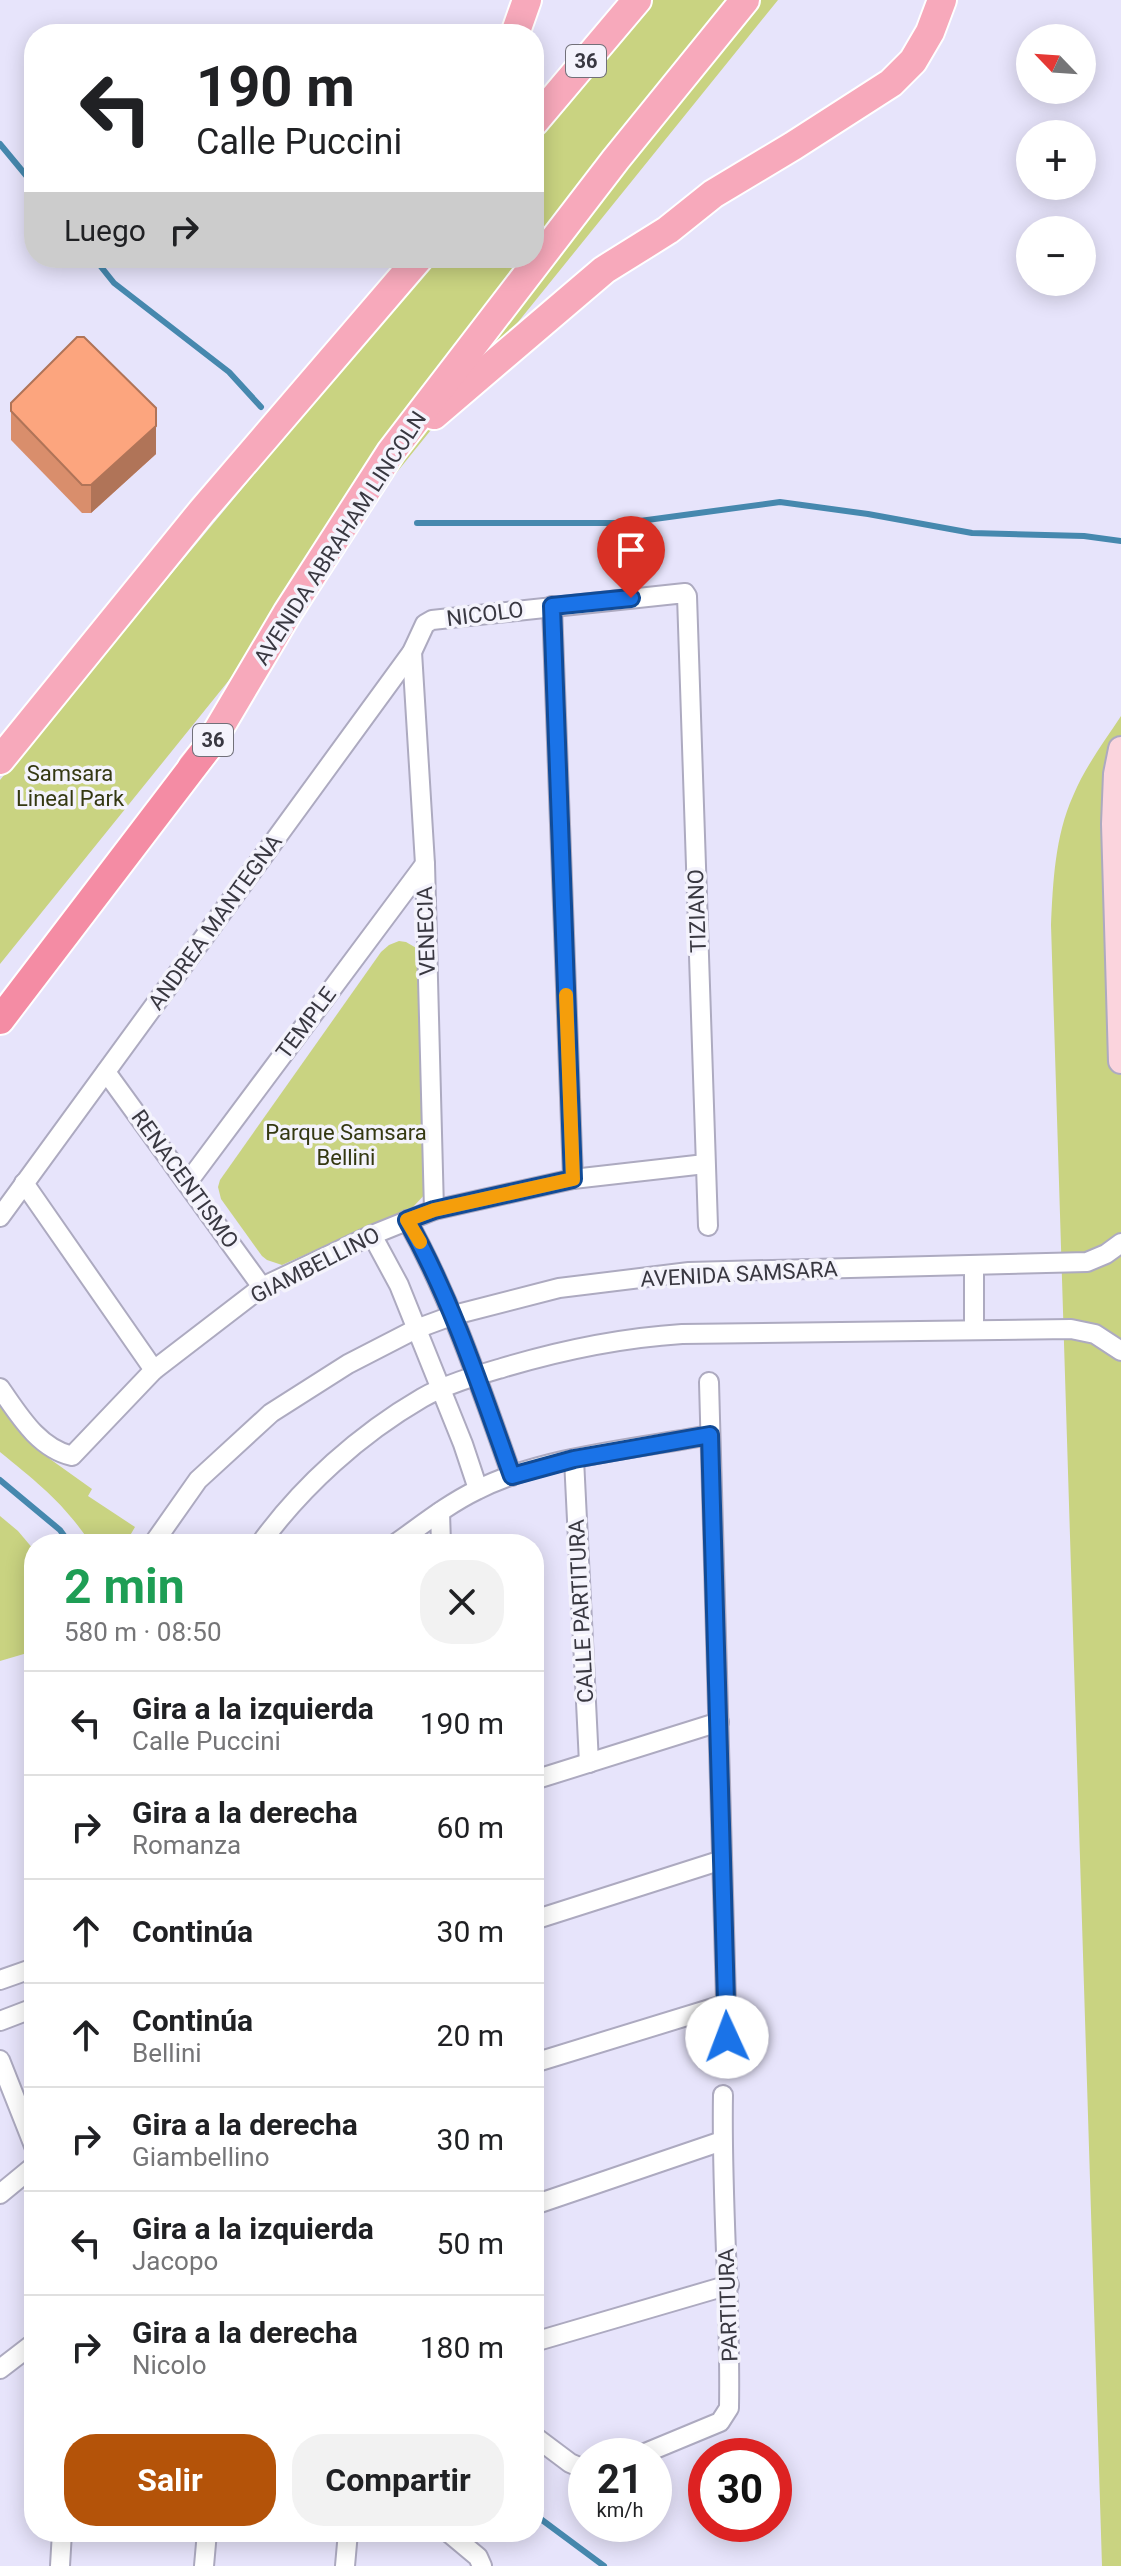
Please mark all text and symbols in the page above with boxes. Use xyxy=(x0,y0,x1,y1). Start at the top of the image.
north arrow xyxy=(1016,24,1096,104)
map controls xyxy=(1016,24,1096,296)
road number: 36 xyxy=(566,45,606,77)
text: 190 m xyxy=(196,54,355,120)
icon: left xyxy=(64,56,168,160)
button: + xyxy=(1016,120,1096,200)
text: Calle Puccini xyxy=(196,121,402,163)
icon: right xyxy=(162,208,206,252)
text: Luego xyxy=(64,213,146,248)
button: − xyxy=(1016,216,1096,296)
street label: AVENIDA ABRAHAM LINCOLN xyxy=(249,407,431,669)
pin xyxy=(597,516,665,598)
icon: arrive xyxy=(609,528,653,572)
street label: NICOLO xyxy=(445,597,525,631)
road number: 36 xyxy=(193,724,233,756)
park label: Samsara Lineal Park xyxy=(16,761,125,811)
street label: ANDREA MANTEGNA xyxy=(143,829,287,1014)
street label: TIZIANO xyxy=(683,869,711,953)
street label: VENECIA xyxy=(412,885,440,976)
street label: TEMPLE xyxy=(271,982,341,1064)
street label: RENACENTISMO xyxy=(126,1105,244,1253)
park label: Parque Samsara Bellini xyxy=(265,1120,427,1170)
street label: GIAMBELLINO xyxy=(246,1222,384,1308)
street label: AVENIDA SAMSARA xyxy=(640,1256,839,1292)
street label: CALLE PARTITURA xyxy=(564,1518,598,1703)
text: 2 min xyxy=(64,1558,185,1615)
button: close xyxy=(420,1560,504,1644)
text: 580 m · 08:50 xyxy=(64,1617,222,1647)
text: Gira a la izquierda xyxy=(132,1691,374,1726)
icon: left xyxy=(64,1701,108,1745)
text: 190 m xyxy=(420,1706,504,1741)
text: Calle Puccini xyxy=(132,1726,281,1756)
text: Gira a la derecha xyxy=(132,1795,358,1830)
icon: right xyxy=(64,1805,108,1849)
text: 60 m xyxy=(437,1810,504,1845)
text: Romanza xyxy=(132,1830,241,1860)
icon: ahead xyxy=(64,1909,108,1953)
text: Continúa xyxy=(132,1914,253,1949)
text: 30 m xyxy=(437,1914,504,1949)
position arrow xyxy=(685,1995,769,2079)
text: Continúa xyxy=(132,2003,253,2038)
icon: ahead xyxy=(64,2013,108,2057)
text: 20 m xyxy=(437,2018,504,2053)
text: Bellini xyxy=(132,2038,202,2068)
text: Gira a la derecha xyxy=(132,2107,358,2142)
icon: right xyxy=(64,2117,108,2161)
text: 30 m xyxy=(437,2122,504,2157)
text: Giambellino xyxy=(132,2142,270,2172)
text: Gira a la izquierda xyxy=(132,2211,374,2246)
icon: left xyxy=(64,2221,108,2265)
text: 50 m xyxy=(437,2226,504,2261)
text: Jacopo xyxy=(132,2246,218,2276)
street label: PARTITURA xyxy=(714,2247,742,2362)
text: Gira a la derecha xyxy=(132,2315,358,2350)
icon: right xyxy=(64,2325,108,2369)
text: 180 m xyxy=(420,2330,504,2365)
text: Nicolo xyxy=(132,2350,206,2380)
button: Salir xyxy=(64,2434,276,2526)
button: Compartir xyxy=(292,2434,504,2526)
speed limit sign: 30 xyxy=(688,2438,792,2542)
text: 21 xyxy=(597,2456,643,2503)
text: km/h xyxy=(597,2498,643,2522)

